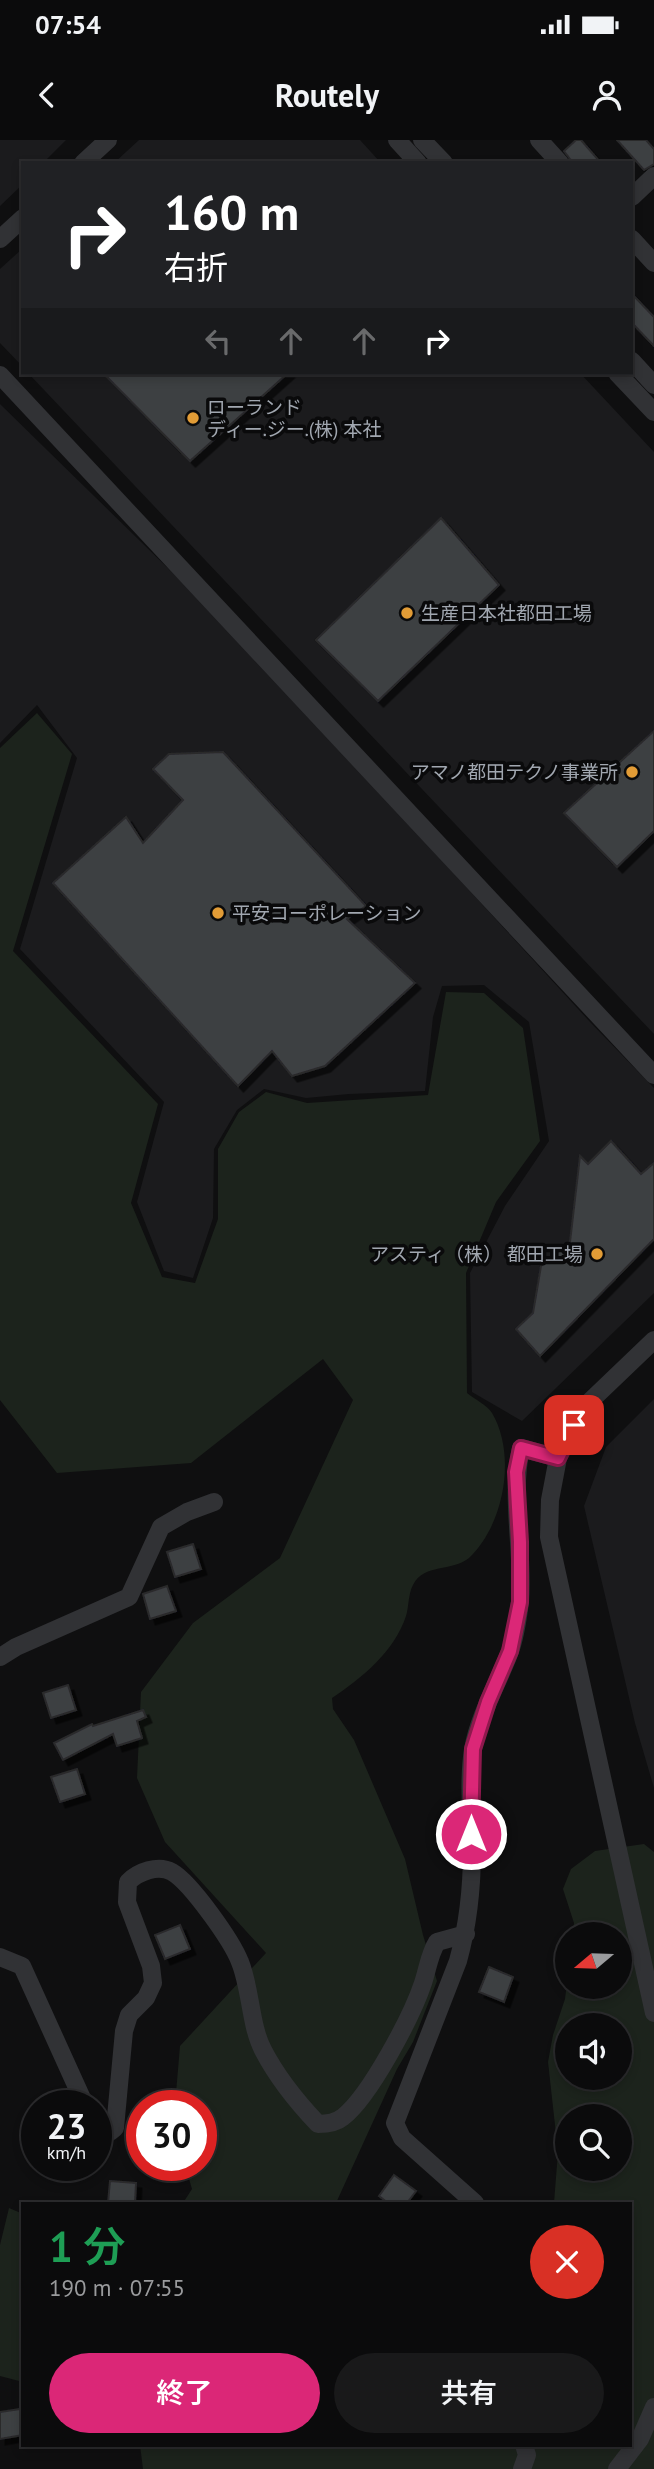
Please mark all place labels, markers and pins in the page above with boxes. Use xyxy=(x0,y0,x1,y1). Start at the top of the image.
place label: ローランド ディー.ジー.(株) 本社 xyxy=(207,395,382,441)
marker: ローランド ディー.ジー.(株) 本社 xyxy=(185,410,201,426)
place label: 生産日本社都田工場 xyxy=(421,601,592,625)
marker: 生産日本社都田工場 xyxy=(399,605,415,621)
place label: アマノ都田テクノ事業所 xyxy=(411,760,618,784)
marker: アマノ都田テクノ事業所 xyxy=(624,764,640,780)
place label: 平安コーポレーション xyxy=(232,901,422,925)
marker: 平安コーポレーション xyxy=(210,905,226,921)
place label: アスティ（株） 都田工場 xyxy=(370,1242,583,1266)
marker: アスティ（株） 都田工場 xyxy=(589,1246,605,1262)
pin xyxy=(544,1395,604,1455)

